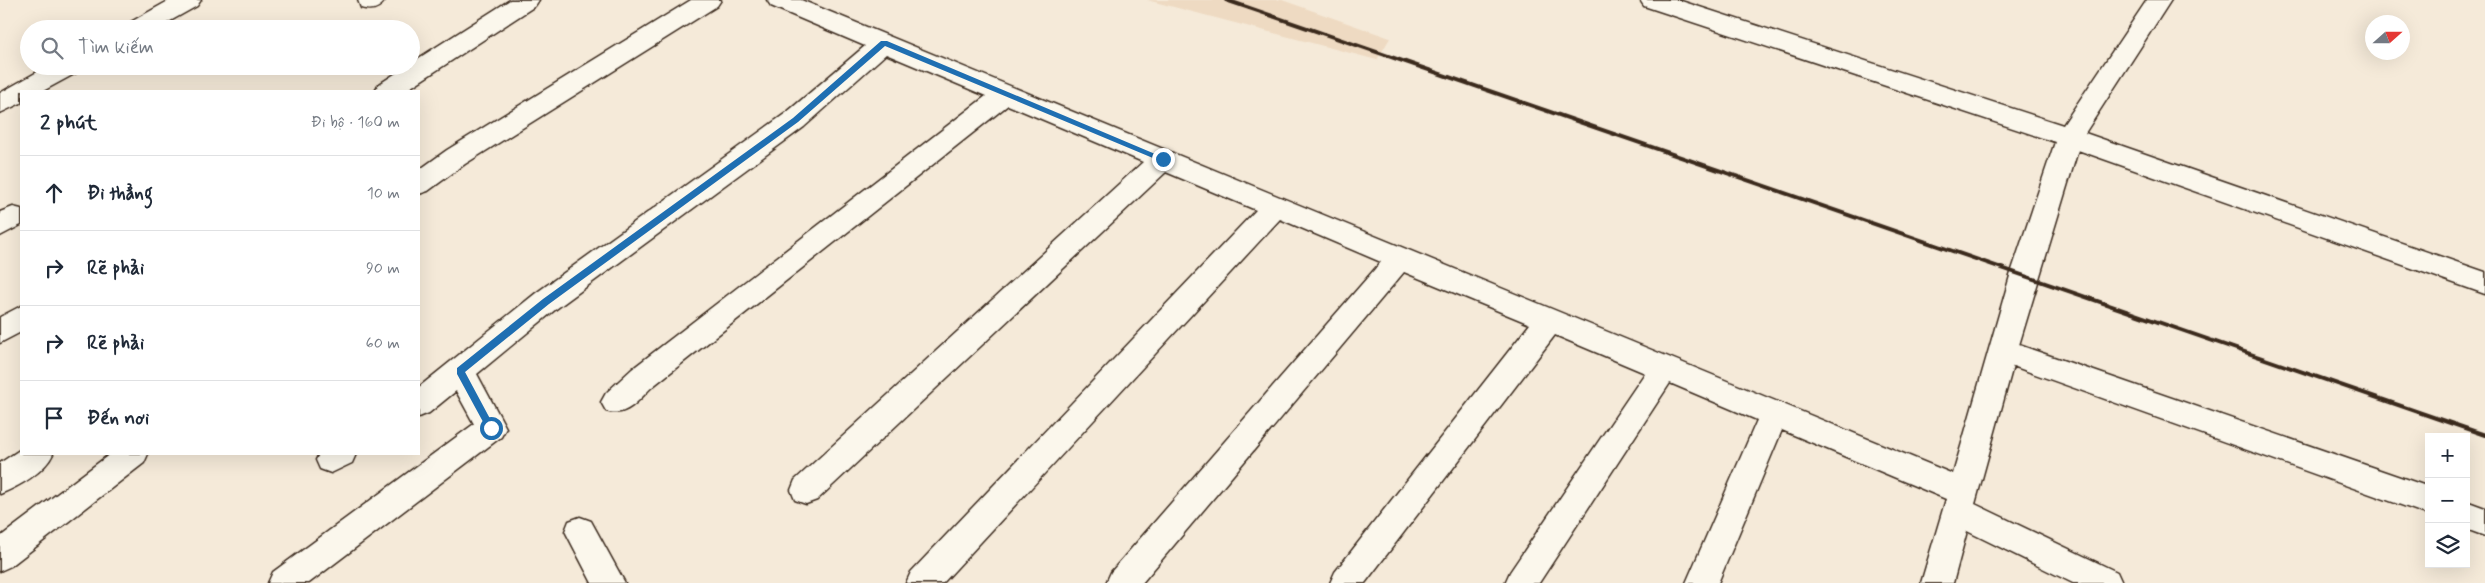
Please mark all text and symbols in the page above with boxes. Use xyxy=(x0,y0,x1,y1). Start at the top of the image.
north arrow xyxy=(2365,15,2410,60)
search box xyxy=(20,20,420,75)
icon: search xyxy=(38,34,66,62)
text: Tìm kiếm xyxy=(78,35,154,60)
text: 2 phút xyxy=(40,109,97,137)
text: Đi bộ · 160 m xyxy=(311,112,400,133)
route end xyxy=(1152,148,1175,171)
icon: ahead xyxy=(40,179,68,207)
text: Đi thẳng xyxy=(87,181,153,206)
text: 10 m xyxy=(367,183,400,204)
icon: right xyxy=(40,254,68,282)
text: Rẽ phải xyxy=(87,256,144,281)
text: 90 m xyxy=(366,258,400,279)
icon: right xyxy=(40,329,68,357)
text: Rẽ phải xyxy=(87,331,144,356)
text: 60 m xyxy=(366,333,400,354)
icon: arrive xyxy=(40,404,68,432)
text: Đến nơi xyxy=(87,406,149,431)
route start xyxy=(480,417,503,440)
map controls xyxy=(2425,433,2470,568)
button: + xyxy=(2425,433,2470,478)
button: − xyxy=(2425,478,2470,523)
button: layers xyxy=(2425,523,2470,568)

